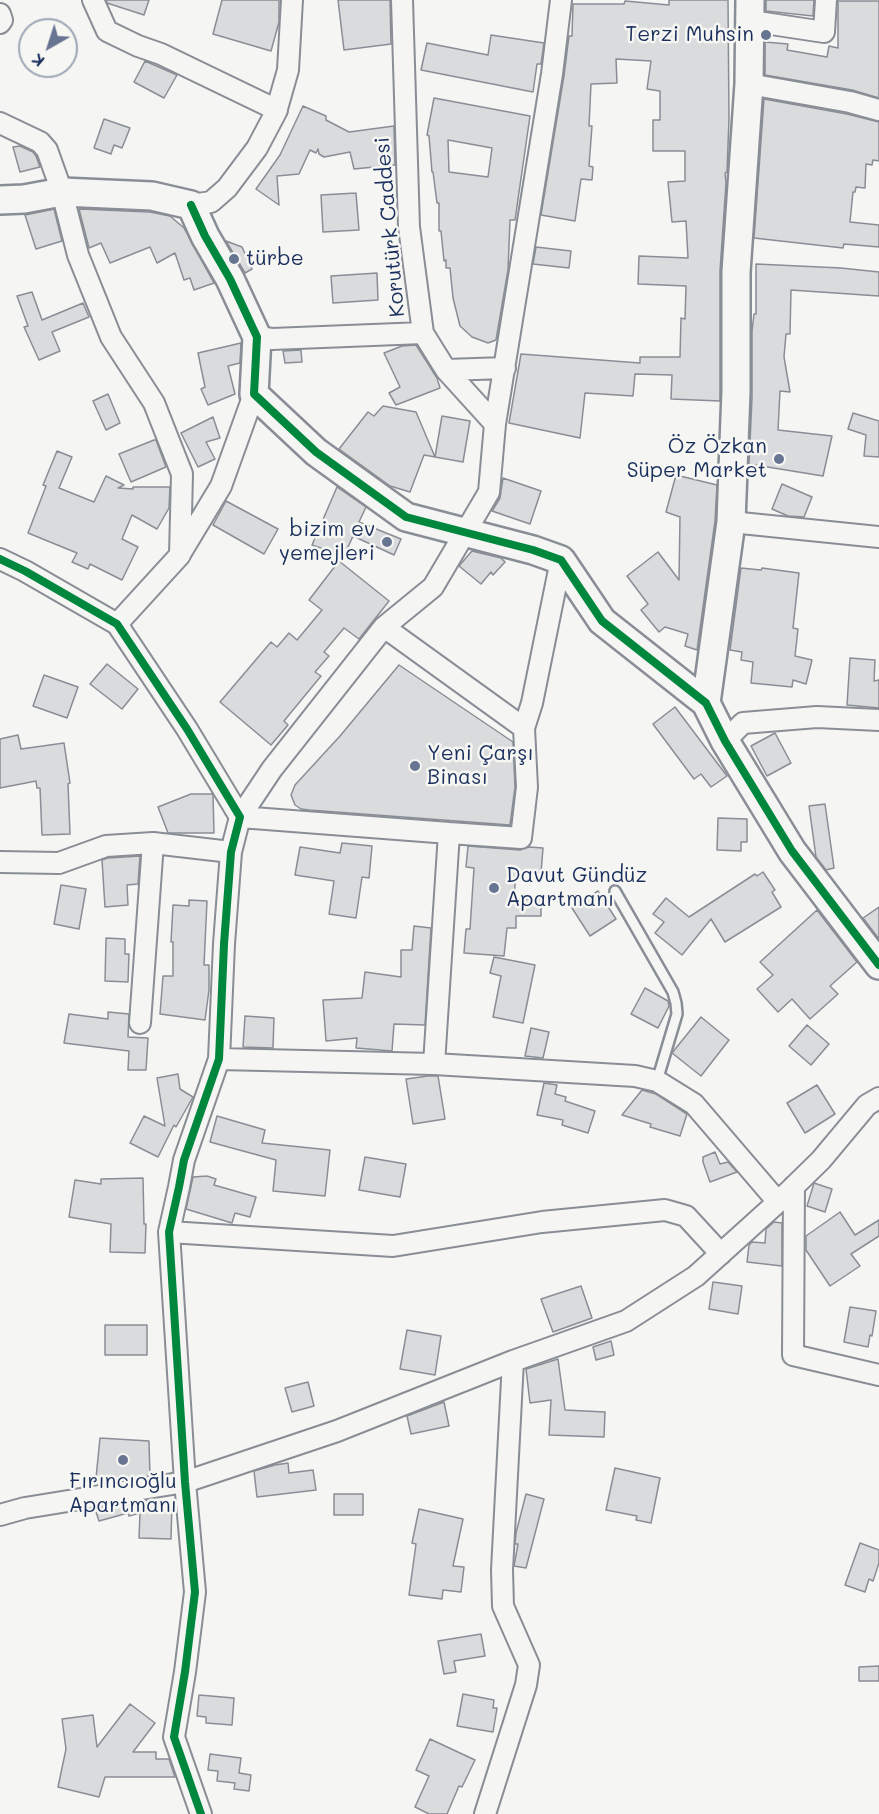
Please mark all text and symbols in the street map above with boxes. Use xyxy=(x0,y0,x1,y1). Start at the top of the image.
north arrow xyxy=(18,18,78,78)
place label: Terzi Muhsin xyxy=(626,22,754,48)
marker: Terzi Muhsin xyxy=(759,28,773,42)
text: K xyxy=(27,49,48,72)
street label: Korutürk Caddesi xyxy=(370,136,410,318)
place label: türbe xyxy=(246,246,304,272)
marker: türbe xyxy=(227,252,241,266)
place label: Öz Özkan Süper Market xyxy=(627,434,767,484)
marker: Öz Özkan Süper Market xyxy=(772,452,786,466)
place label: bizim ev yemejleri xyxy=(279,517,375,567)
marker: bizim ev yemejleri xyxy=(380,535,394,549)
place label: Yeni Çarşı Binası xyxy=(427,741,534,791)
marker: Yeni Çarşı Binası xyxy=(408,759,422,773)
place label: Davut Gündüz Apartmanı xyxy=(506,863,647,913)
marker: Davut Gündüz Apartmanı xyxy=(487,881,501,895)
marker: Fırıncıoğlu Apartmanı xyxy=(116,1453,130,1467)
place label: Fırıncıoğlu Apartmanı xyxy=(69,1469,177,1519)

